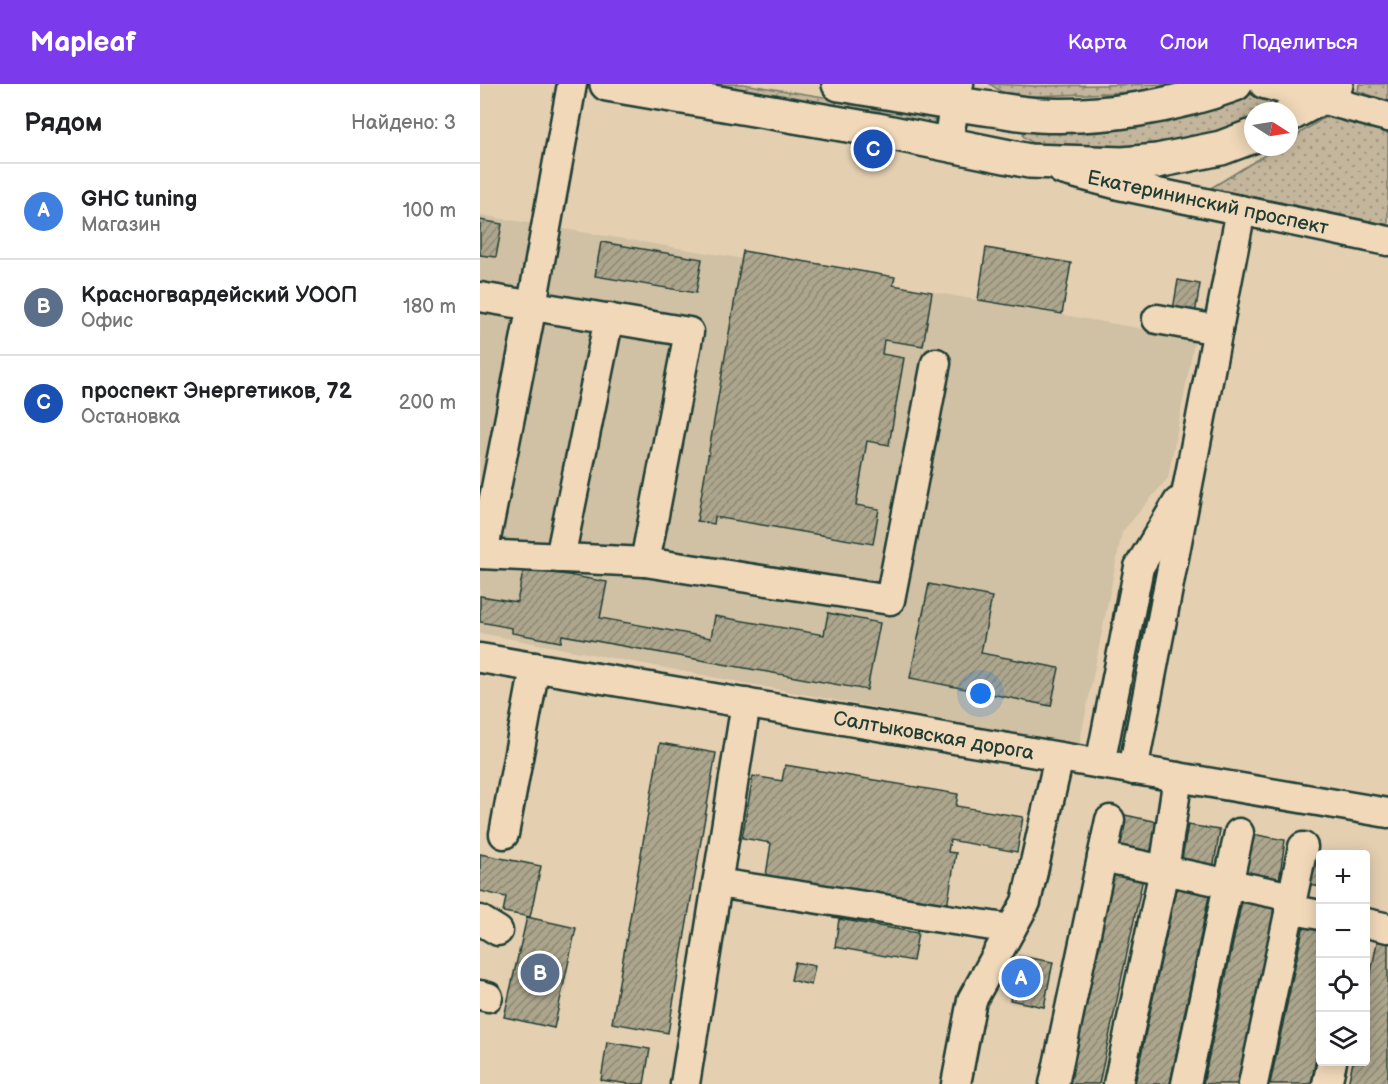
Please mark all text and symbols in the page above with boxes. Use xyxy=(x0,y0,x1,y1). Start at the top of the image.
text: Mapleaf xyxy=(30,26,136,59)
text: Карта xyxy=(1068,30,1127,55)
text: Слои xyxy=(1160,30,1209,55)
text: Поделиться xyxy=(1242,30,1358,55)
north arrow xyxy=(1244,102,1298,156)
text: Рядом xyxy=(24,108,102,139)
text: Найдено: 3 xyxy=(351,111,456,135)
pin: C xyxy=(854,126,892,172)
street label: Екатерининский проспект xyxy=(1085,166,1331,240)
text: GHC tuning xyxy=(81,186,197,213)
text: A xyxy=(37,199,50,223)
text: 100 m xyxy=(403,199,456,223)
text: Магазин xyxy=(81,213,161,237)
text: Красногвардейский УООП xyxy=(81,282,358,309)
text: B xyxy=(36,295,51,319)
text: 180 m xyxy=(403,295,456,319)
text: Офис xyxy=(81,309,133,333)
text: проспект Энергетиков, 72 xyxy=(81,378,352,405)
text: C xyxy=(36,391,51,415)
text: 200 m xyxy=(399,391,456,415)
text: Остановка xyxy=(81,405,180,429)
your location xyxy=(966,679,995,708)
street label: Салтыковская дорога xyxy=(832,706,1036,766)
map controls xyxy=(1316,850,1370,1066)
button: + xyxy=(1316,850,1370,904)
button: − xyxy=(1316,904,1370,958)
pin: B xyxy=(520,950,560,996)
pin: A xyxy=(1002,956,1040,1000)
button: locate xyxy=(1316,958,1370,1012)
button: layers xyxy=(1316,1012,1370,1066)

